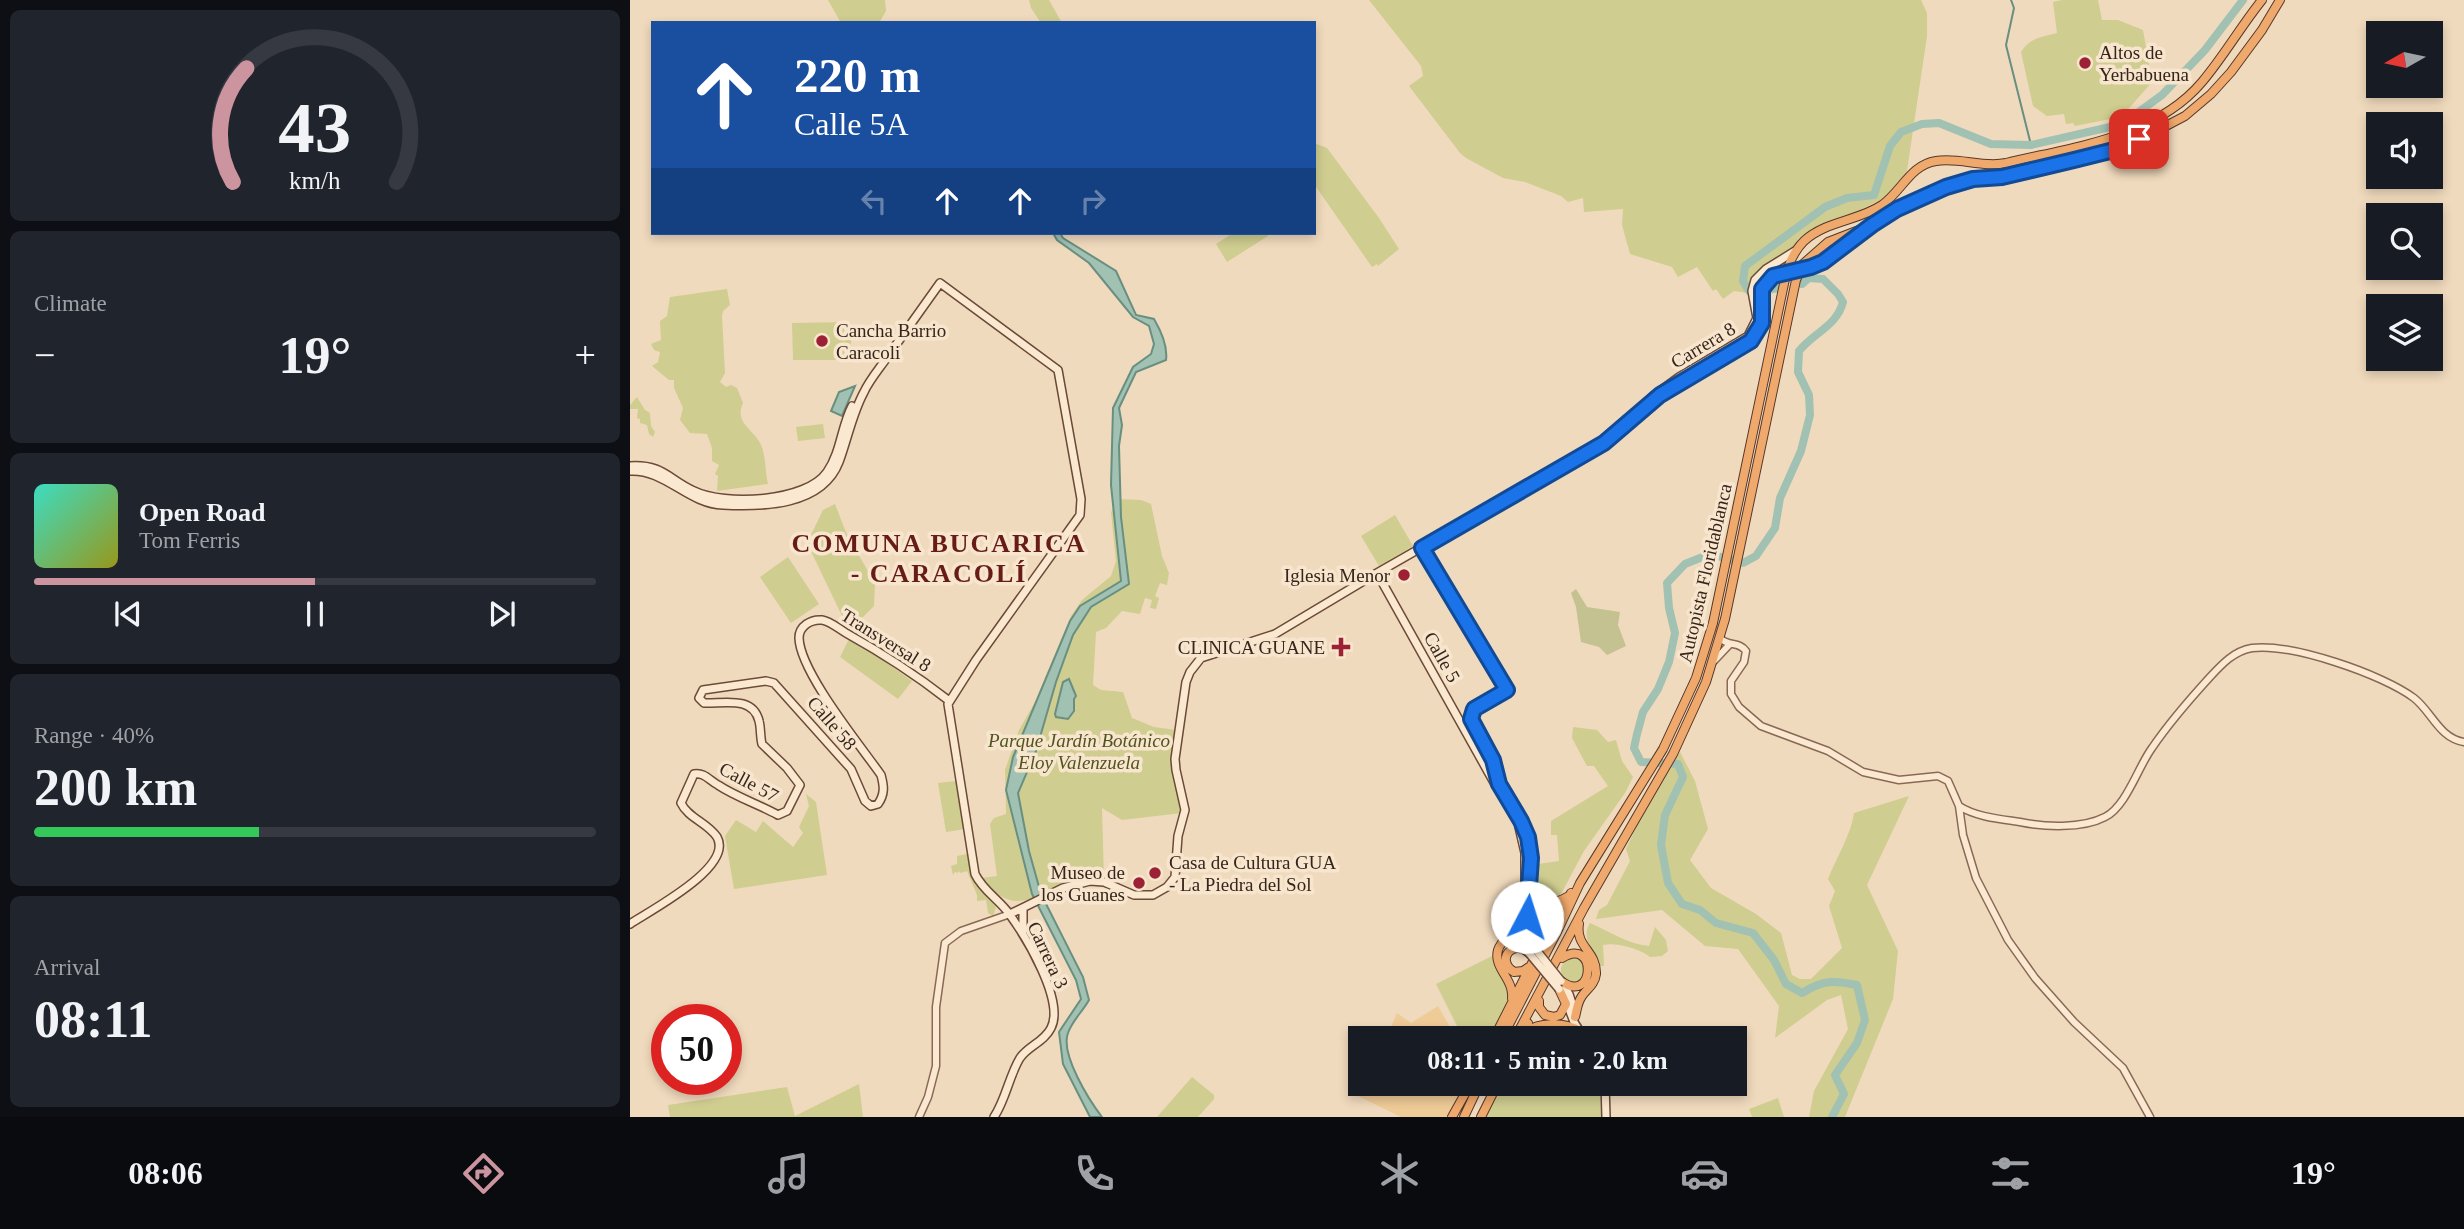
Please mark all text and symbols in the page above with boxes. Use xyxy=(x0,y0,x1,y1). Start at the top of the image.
north arrow xyxy=(2366,21,2443,98)
map controls xyxy=(2366,21,2443,371)
place label: Altos de Yerbabuena xyxy=(2099,42,2189,85)
text: 220 m xyxy=(794,48,921,103)
icon: ahead xyxy=(679,49,770,140)
marker: Altos de Yerbabuena xyxy=(2077,55,2093,71)
text: 43 xyxy=(279,87,351,168)
text: Calle 5A xyxy=(794,106,909,142)
pin xyxy=(2109,109,2169,169)
button: sound xyxy=(2366,112,2443,189)
icon: arrive xyxy=(2120,120,2158,158)
text: km/h xyxy=(289,167,341,194)
icon: left xyxy=(855,182,893,220)
icon: ahead xyxy=(928,182,966,220)
icon: ahead xyxy=(1001,182,1039,220)
icon: right xyxy=(1074,182,1112,220)
button: search xyxy=(2366,203,2443,280)
text: Climate xyxy=(34,291,107,316)
button: layers xyxy=(2366,294,2443,371)
street label: Carrera 8 xyxy=(1667,318,1739,372)
place label: Cancha Barrio Caracoli xyxy=(836,320,946,363)
text: 19° xyxy=(279,327,351,384)
marker: Cancha Barrio Caracoli xyxy=(814,333,830,349)
text: − xyxy=(34,334,55,376)
text: + xyxy=(575,334,596,376)
street label: Autopista Floridablanca xyxy=(1674,481,1736,665)
text: Open Road xyxy=(139,498,265,527)
text: Tom Ferris xyxy=(139,528,240,553)
district label: COMUNA BUCARICA - CARACOLÍ xyxy=(791,529,1087,588)
place label: Iglesia Menor xyxy=(1284,565,1391,586)
marker: Iglesia Menor xyxy=(1396,567,1412,583)
icon: previous xyxy=(109,595,147,633)
icon: pause xyxy=(296,595,334,633)
icon: next xyxy=(483,595,521,633)
street label: Transversal 8 xyxy=(837,604,935,676)
street label: Calle 5 xyxy=(1420,628,1464,686)
place label: CLINICA GUANE xyxy=(1178,637,1325,658)
marker: CLINICA GUANE xyxy=(1331,637,1351,657)
street label: Calle 58 xyxy=(803,692,861,754)
text: Range · 40% xyxy=(34,723,154,748)
park label: Parque Jardín Botánico Eloy Valenzuela xyxy=(987,730,1170,773)
street label: Calle 57 xyxy=(716,758,782,806)
text: 200 km xyxy=(34,759,197,816)
place label: Casa de Cultura GUA - La Piedra del Sol xyxy=(1169,852,1337,895)
place label: Museo de los Guanes xyxy=(1041,862,1125,905)
marker: Casa de Cultura GUA - La Piedra del Sol xyxy=(1147,865,1163,881)
marker: Museo de los Guanes xyxy=(1131,875,1147,891)
position arrow xyxy=(1490,880,1564,954)
street label: Carrera 3 xyxy=(1023,918,1073,992)
text: Arrival xyxy=(34,955,100,980)
text: 08:11 xyxy=(34,991,152,1048)
speed limit sign: 50 xyxy=(651,1004,742,1095)
text: 08:11 · 5 min · 2.0 km xyxy=(1427,1046,1668,1075)
icon: directions xyxy=(459,1149,508,1198)
icon: music xyxy=(764,1149,813,1198)
icon: phone xyxy=(1070,1149,1119,1198)
icon: climate xyxy=(1375,1149,1424,1198)
icon: car xyxy=(1680,1149,1729,1198)
icon: filters xyxy=(1986,1149,2035,1198)
text: 08:06 xyxy=(128,1155,203,1191)
text: 19° xyxy=(2291,1155,2336,1191)

